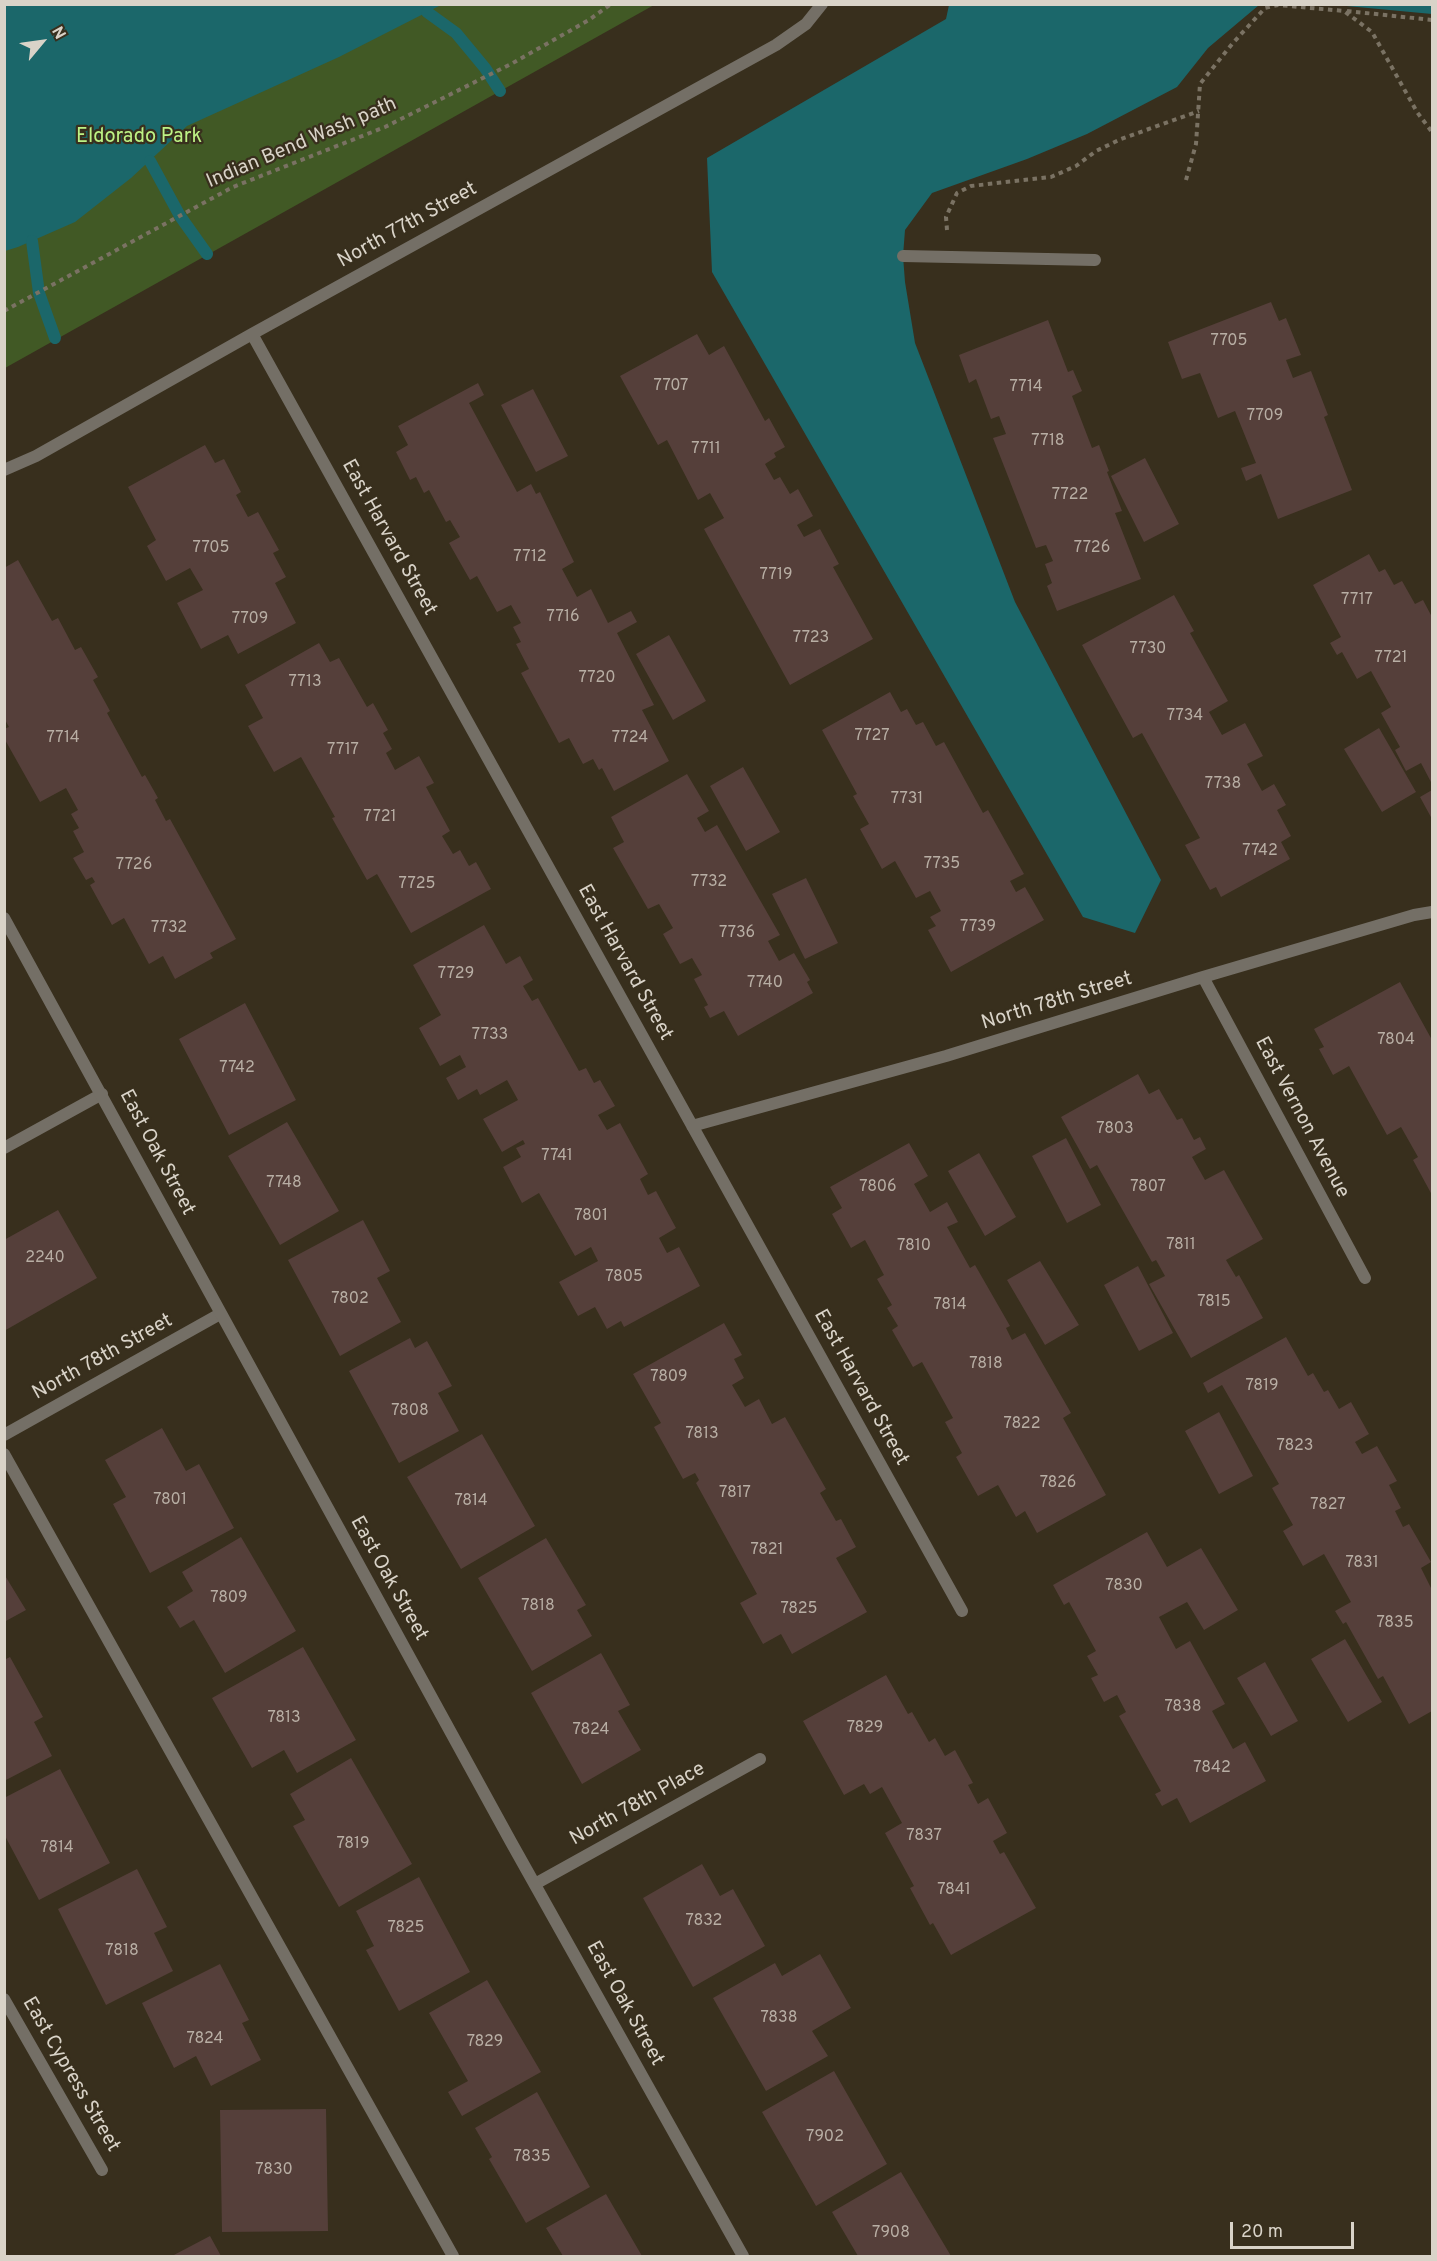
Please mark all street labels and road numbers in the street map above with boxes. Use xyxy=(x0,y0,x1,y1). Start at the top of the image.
street label: Indian Bend Wash path xyxy=(203,93,401,195)
street label: North 77th Street xyxy=(334,178,482,274)
street label: East Harvard Street xyxy=(335,456,441,620)
street label: East Harvard Street xyxy=(571,881,677,1045)
street label: North 78th Street xyxy=(979,968,1135,1036)
street label: East Vernon Avenue xyxy=(1248,1033,1354,1203)
street label: East Oak Street xyxy=(113,1086,199,1220)
street label: East Harvard Street xyxy=(807,1306,913,1470)
street label: North 78th Street xyxy=(29,1310,177,1406)
street label: East Oak Street xyxy=(344,1512,432,1646)
street label: North 78th Place xyxy=(566,1758,710,1852)
street label: East Oak Street xyxy=(580,1937,668,2071)
street label: East Cypress Street xyxy=(16,1993,124,2157)

